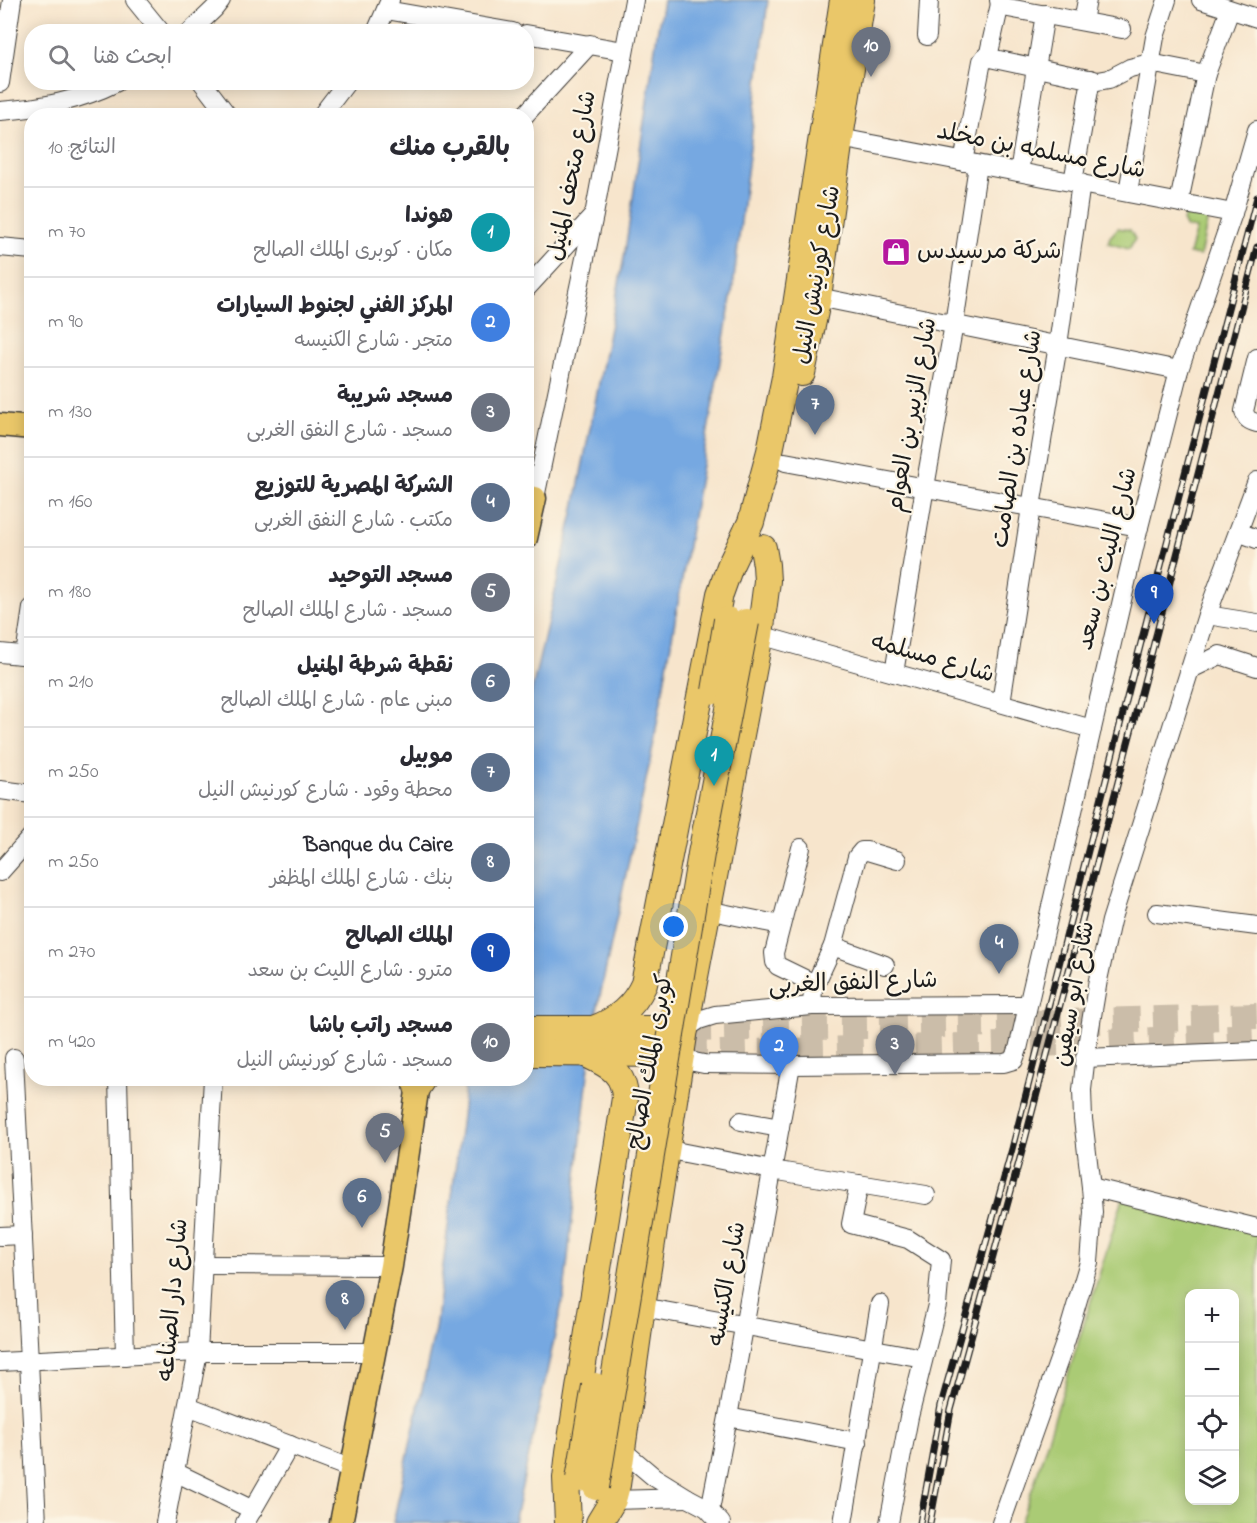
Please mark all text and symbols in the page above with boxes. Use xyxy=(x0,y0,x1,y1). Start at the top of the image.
search box xyxy=(24,24,534,90)
pin: 10 xyxy=(852,28,890,77)
icon: search xyxy=(45,41,78,74)
text: ابحث هنا xyxy=(93,42,172,74)
street label: شارع متحف المنيل xyxy=(539,88,607,264)
street label: شارع مسلمه بن مخلد xyxy=(934,115,1148,189)
text: بالقرب منك xyxy=(389,130,510,168)
text: النتائج: 10 xyxy=(48,134,116,163)
street label: شارع كورنيش النيل xyxy=(785,183,851,367)
text: هوندا xyxy=(405,201,453,233)
text: 70 m xyxy=(48,218,85,247)
text: 1 xyxy=(487,218,494,247)
place label: شركة مرسيدس xyxy=(917,235,1062,270)
shop icon: شركة مرسيدس xyxy=(880,236,912,268)
text: مكان · كوبرى الملك الصالح xyxy=(253,237,453,266)
text: المركز الفني لجنوط السيارات xyxy=(217,291,453,323)
text: 90 m xyxy=(48,308,83,337)
text: 2 xyxy=(486,308,495,337)
street label: شارع الزبير بن العوام xyxy=(879,315,947,515)
text: متجر · شارع الكنيسه xyxy=(295,327,453,356)
street label: شارع عباده بن الصامت xyxy=(983,327,1053,551)
text: مسجد شريبة xyxy=(337,381,453,413)
pin: 7 xyxy=(796,386,834,435)
text: 130 m xyxy=(48,398,92,427)
text: 3 xyxy=(486,398,495,427)
text: مسجد · شارع النفق الغربى xyxy=(246,417,453,446)
street label: شارع الليث بن سعد xyxy=(1068,464,1148,654)
text: الشركة المصرية للتوزيع xyxy=(254,471,453,503)
text: 160 m xyxy=(48,488,92,517)
text: 4 xyxy=(486,488,495,517)
text: مكتب · شارع النفق الغربى xyxy=(254,507,453,536)
text: مسجد التوحيد xyxy=(328,561,453,593)
pin: 9 xyxy=(1134,574,1174,624)
text: 180 m xyxy=(48,578,91,607)
text: 5 xyxy=(485,578,496,607)
text: مسجد · شارع الملك الصالح xyxy=(243,597,453,626)
street label: شارع مسلمه xyxy=(866,625,998,693)
text: نقطة شرطة المنيل xyxy=(297,651,453,683)
text: 210 m xyxy=(48,668,93,697)
text: 6 xyxy=(486,668,495,697)
text: مبنى عام · شارع الملك الصالح xyxy=(221,687,453,716)
pin: 1 xyxy=(694,736,734,786)
text: موبيل xyxy=(400,741,453,773)
text: 250 m xyxy=(48,758,99,787)
text: 7 xyxy=(486,758,495,787)
text: محطة وقود · شارع كورنيش النيل xyxy=(198,777,453,806)
text: Banque du Caire xyxy=(303,830,453,862)
text: 250 m xyxy=(48,848,99,877)
text: 8 xyxy=(487,848,494,877)
text: بنك · شارع الملك المظفر xyxy=(270,865,453,894)
your location xyxy=(659,912,688,941)
street label: شارع ابو سيفين xyxy=(1045,919,1105,1069)
text: الملك الصالح xyxy=(345,921,453,953)
pin: 4 xyxy=(980,924,1018,974)
text: 270 m xyxy=(48,938,95,967)
text: 9 xyxy=(487,938,494,967)
text: مترو · شارع الليث بن سعد xyxy=(248,957,453,986)
street label: شارع النفق الغربى xyxy=(768,964,938,1004)
street label: كوبرى الملك الصالح xyxy=(618,971,684,1153)
text: مسجد راتب باشا xyxy=(309,1011,453,1043)
pin: 3 xyxy=(876,1026,914,1075)
text: 420 m xyxy=(48,1028,95,1057)
text: 10 xyxy=(483,1028,498,1057)
pin: 2 xyxy=(760,1028,798,1077)
text: مسجد · شارع كورنيش النيل xyxy=(236,1047,453,1076)
pin: 5 xyxy=(366,1114,404,1163)
pin: 6 xyxy=(342,1178,382,1228)
street label: شارع دار الصناعه xyxy=(149,1217,199,1383)
street label: شارع الكنيسه xyxy=(700,1219,756,1349)
pin: 8 xyxy=(326,1280,364,1330)
map controls xyxy=(1185,1289,1239,1505)
button: + xyxy=(1185,1289,1239,1343)
button: − xyxy=(1185,1343,1239,1397)
button: locate xyxy=(1185,1397,1239,1451)
button: layers xyxy=(1185,1451,1239,1505)

